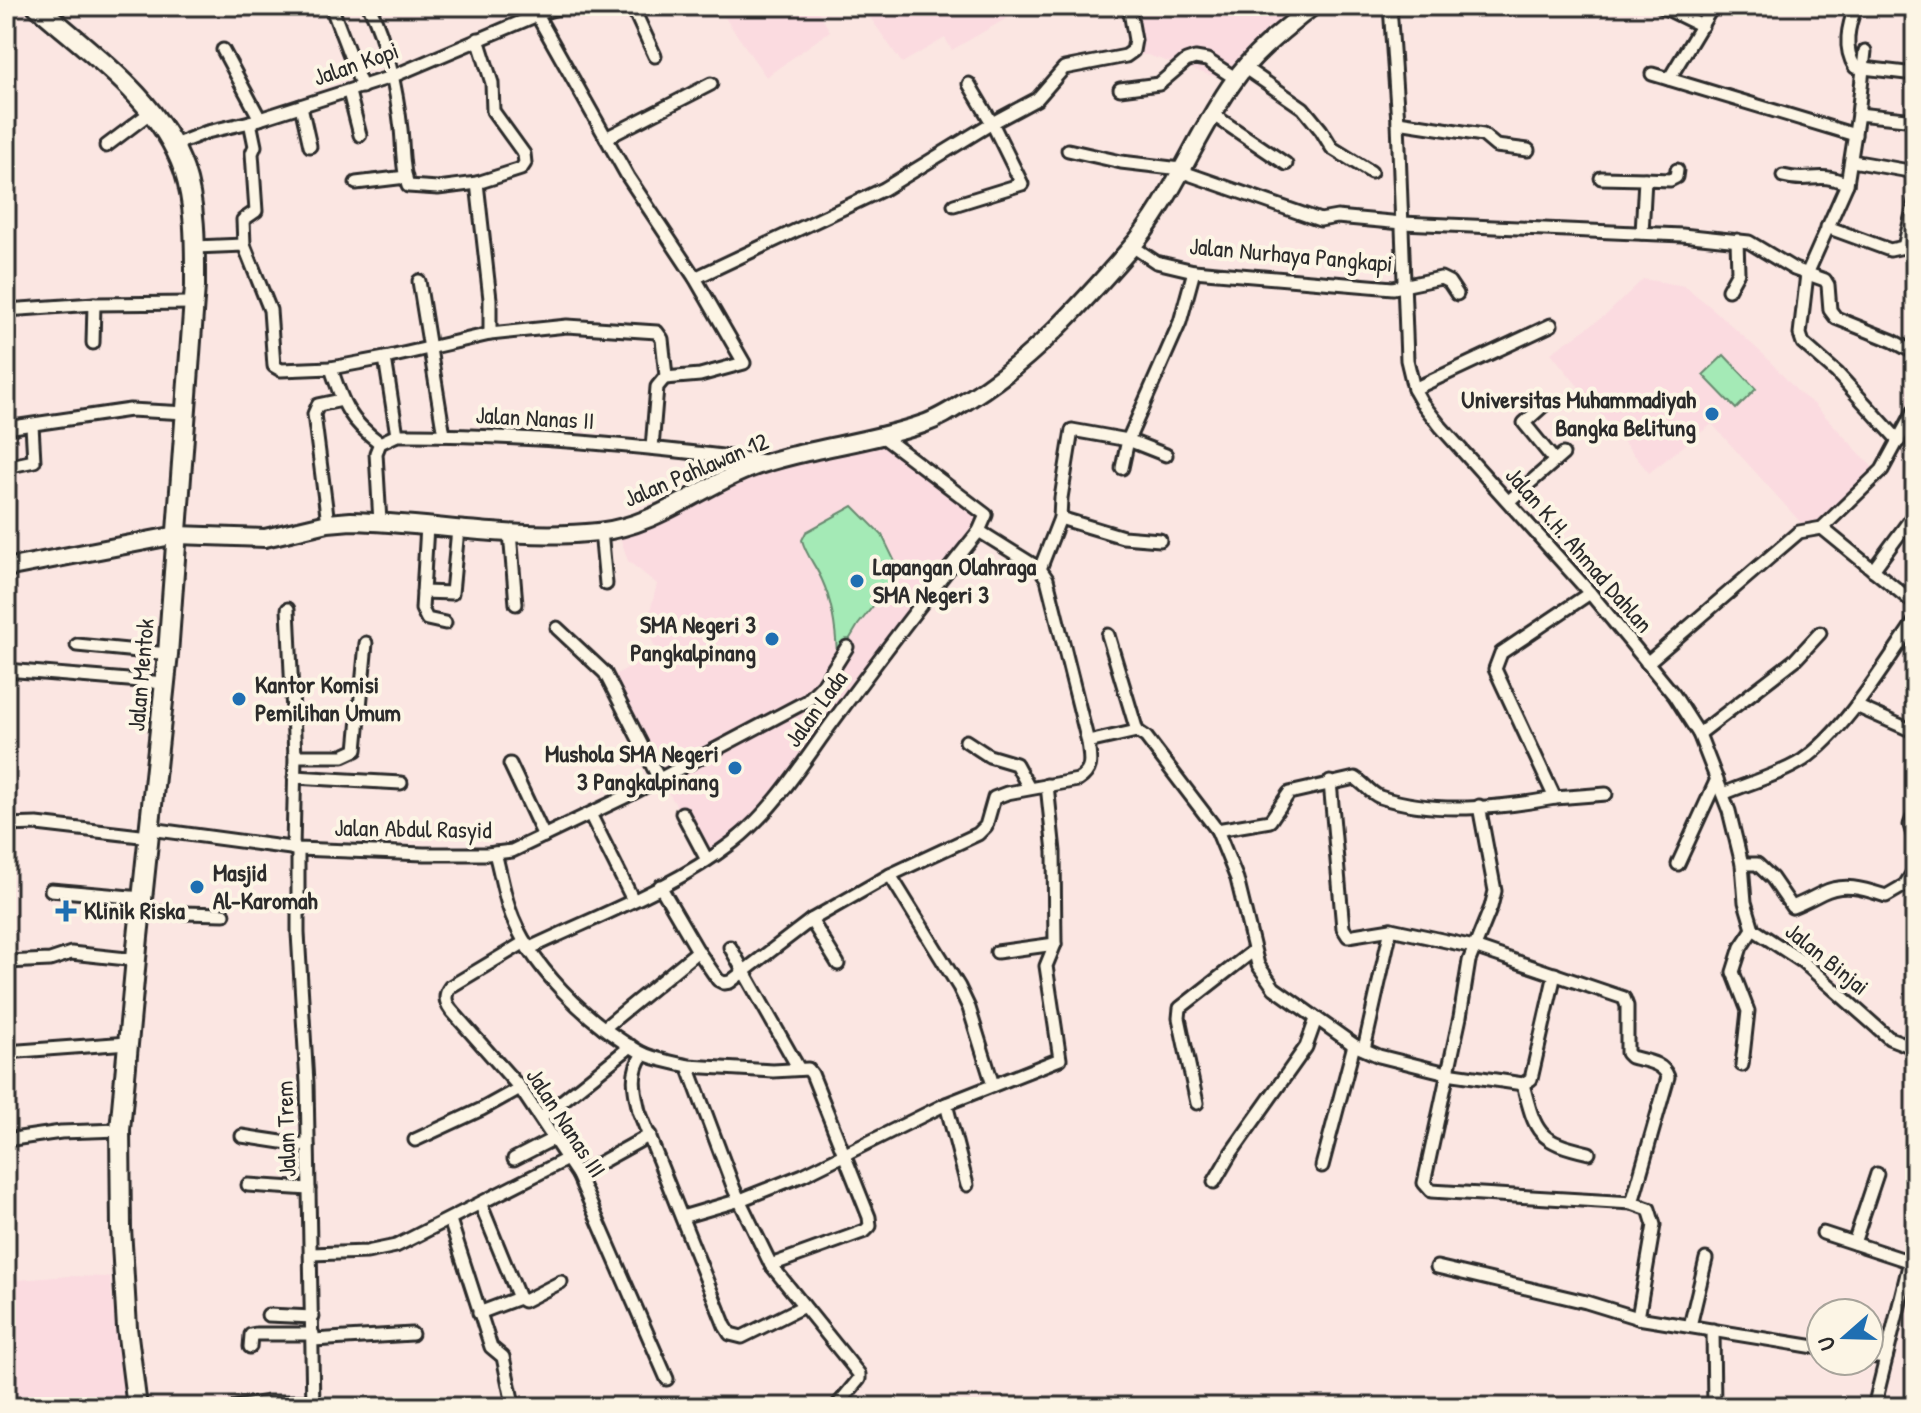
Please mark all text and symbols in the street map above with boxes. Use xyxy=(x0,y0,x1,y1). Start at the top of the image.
street label: Jalan Kopi xyxy=(309,34,403,93)
street label: Jalan Nurhaya Pangkapi xyxy=(1188,229,1394,279)
place label: Universitas Muhammadiyah Bangka Belitung xyxy=(1461,383,1696,444)
street label: Jalan Nanas II xyxy=(475,398,595,436)
marker: Universitas Muhammadiyah Bangka Belitung xyxy=(1703,405,1721,423)
street label: Jalan Pahlawan 12 xyxy=(618,424,773,514)
street label: Jalan K.H. Ahmad Dahlan xyxy=(1499,460,1661,639)
place label: Lapangan Olahraga SMA Negeri 3 xyxy=(873,550,1037,611)
marker: Lapangan Olahraga SMA Negeri 3 xyxy=(848,572,866,590)
place label: SMA Negeri 3 Pangkalpinang xyxy=(630,608,756,669)
street label: Jalan Mentok xyxy=(119,617,161,733)
marker: SMA Negeri 3 Pangkalpinang xyxy=(763,630,781,648)
street label: Jalan Lada xyxy=(777,664,854,753)
place label: Kantor Komisi Pemilihan Umum xyxy=(255,668,401,728)
marker: Kantor Komisi Pemilihan Umum xyxy=(230,690,248,708)
place label: Mushola SMA Negeri 3 Pangkalpinang xyxy=(545,737,719,798)
marker: Mushola SMA Negeri 3 Pangkalpinang xyxy=(726,759,744,777)
street label: Jalan Abdul Rasyid xyxy=(334,811,492,845)
place label: Masjid Al-Karomah xyxy=(213,856,317,916)
marker: Masjid Al-Karomah xyxy=(188,878,206,896)
place label: Klinik Riska xyxy=(84,894,185,926)
marker: Klinik Riska xyxy=(55,900,77,922)
street label: Jalan Binjai xyxy=(1779,915,1876,1002)
street label: Jalan Nanas III xyxy=(519,1062,614,1183)
street label: Jalan Trem xyxy=(267,1080,303,1178)
north arrow xyxy=(1805,1297,1885,1377)
text: U xyxy=(1810,1333,1842,1355)

